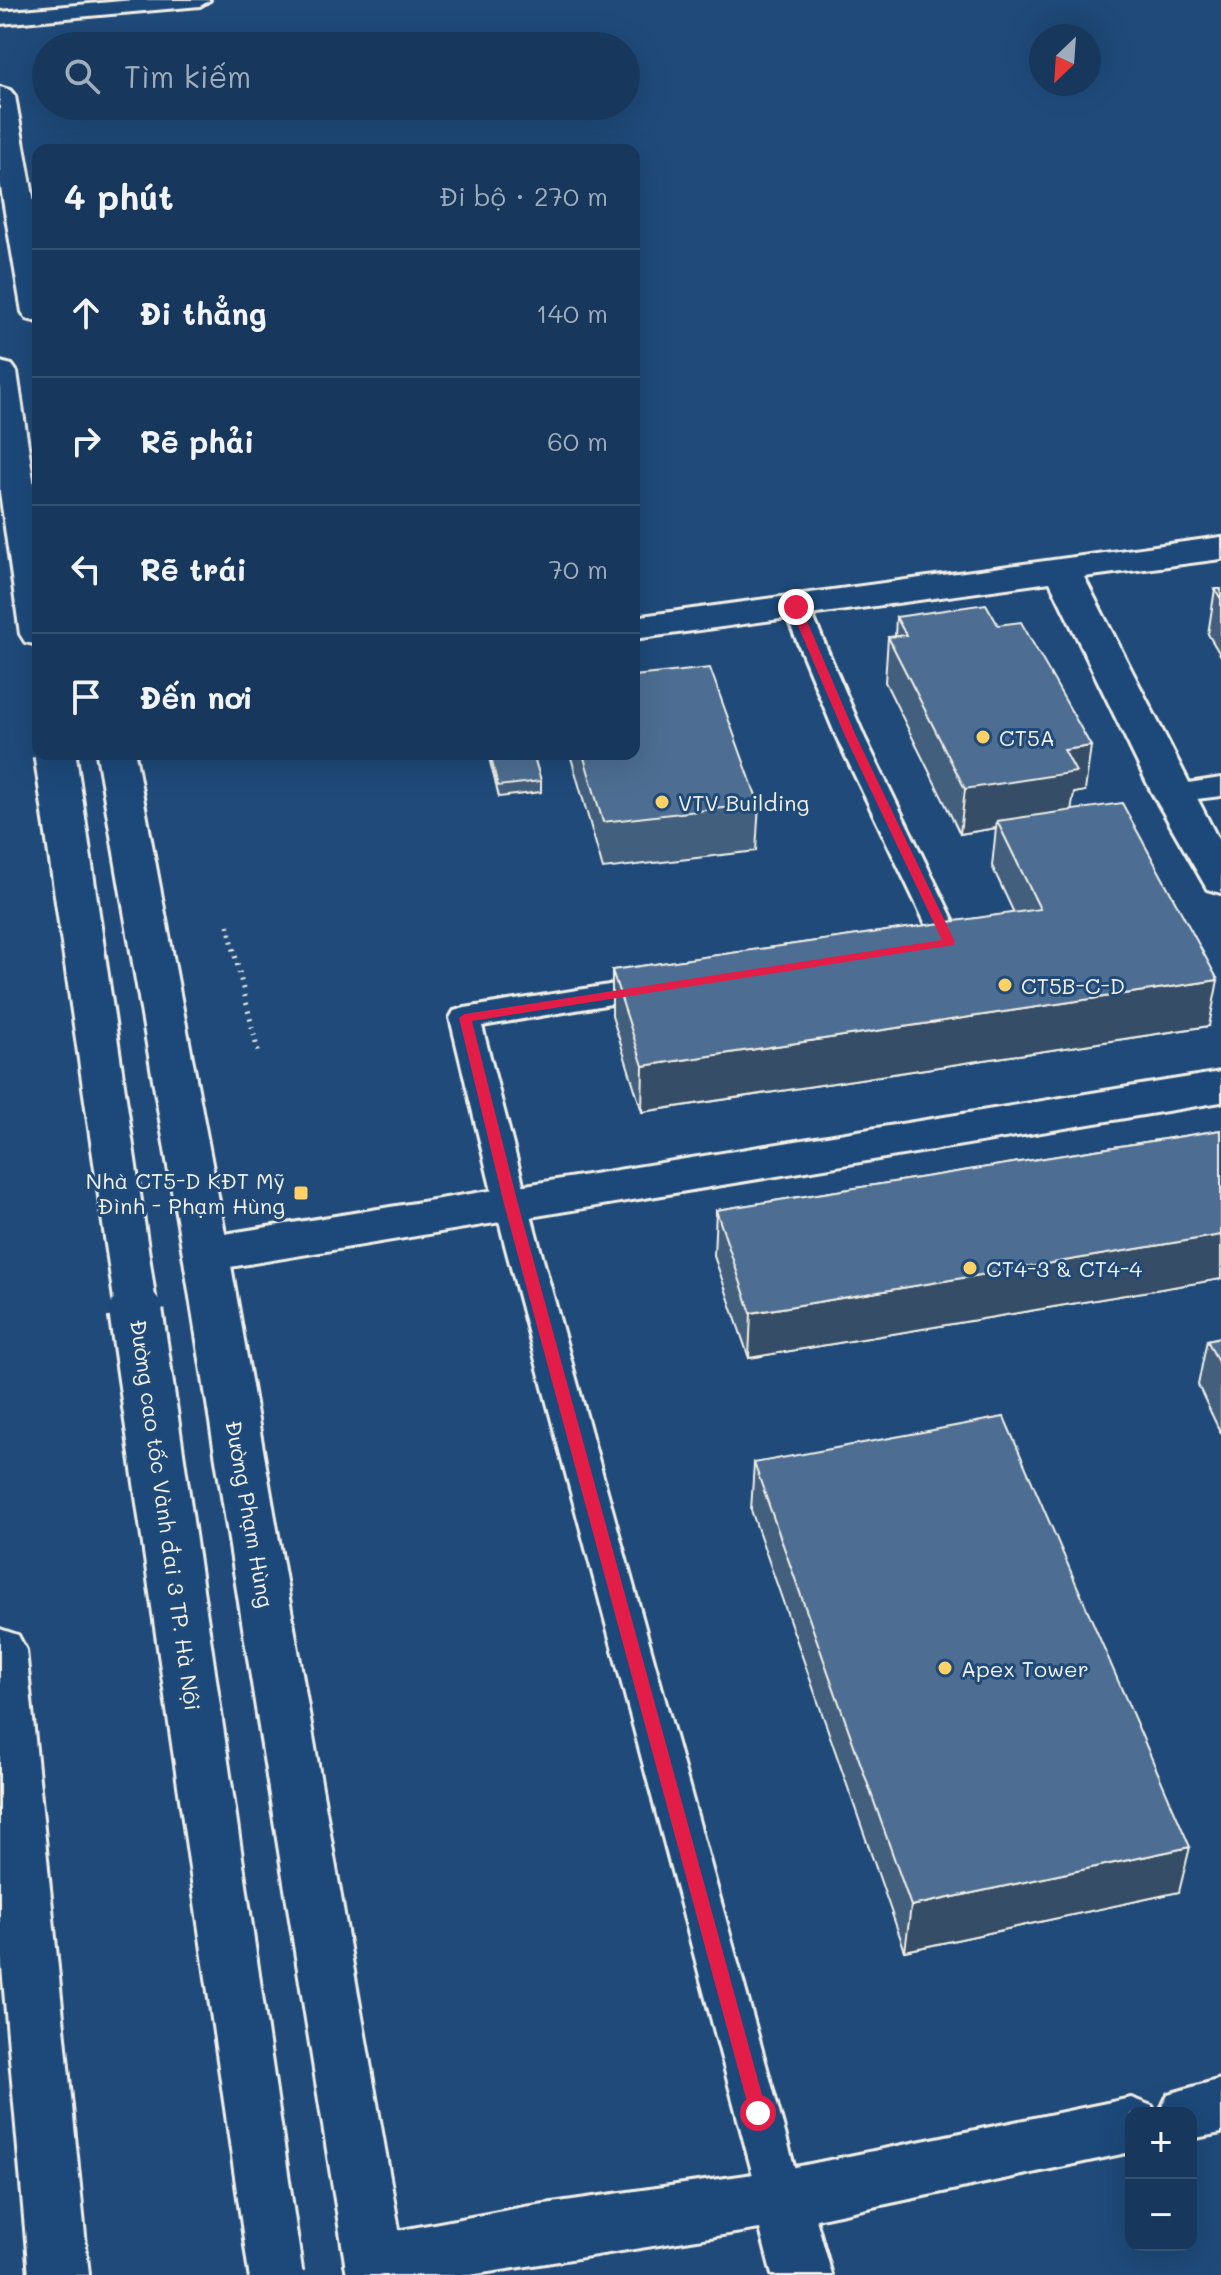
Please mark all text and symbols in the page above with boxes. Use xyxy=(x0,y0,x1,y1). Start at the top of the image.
north arrow xyxy=(1029,24,1101,96)
search box xyxy=(32,32,640,120)
icon: search xyxy=(60,54,104,98)
text: Tìm kiếm xyxy=(124,56,251,96)
text: 4 phút xyxy=(64,174,174,219)
text: Đi bộ · 270 m xyxy=(439,179,608,213)
icon: ahead xyxy=(64,291,108,335)
text: Đi thẳng xyxy=(140,293,267,333)
text: 140 m xyxy=(536,296,608,330)
icon: right xyxy=(64,419,108,463)
text: Rẽ phải xyxy=(140,421,254,461)
text: 60 m xyxy=(547,424,608,458)
icon: left xyxy=(64,547,108,591)
text: Rẽ trái xyxy=(140,549,247,589)
text: 70 m xyxy=(548,552,608,586)
route end xyxy=(778,589,814,625)
icon: arrive xyxy=(64,675,108,719)
text: Đến nơi xyxy=(140,677,253,717)
place label: CT5A xyxy=(999,723,1055,752)
marker: CT5A xyxy=(974,728,992,746)
place label: VTV Building xyxy=(678,788,809,817)
marker: VTV Building xyxy=(653,793,671,811)
place label: CT5B-C-D xyxy=(1021,971,1125,1000)
marker: CT5B-C-D xyxy=(996,976,1014,994)
place label: Nhà CT5-D KĐT Mỹ Đình - Phạm Hùng xyxy=(86,1166,285,1220)
marker: Nhà CT5-D KĐT Mỹ Đình - Phạm Hùng xyxy=(292,1184,310,1202)
place label: CT4-3 & CT4-4 xyxy=(986,1254,1142,1283)
marker: CT4-3 & CT4-4 xyxy=(961,1259,979,1277)
street label: Đường cao tốc Vành đai 3 TP. Hà Nội xyxy=(124,1318,208,1712)
street label: Đường Phạm Hùng xyxy=(219,1418,281,1610)
place label: Apex Tower xyxy=(961,1654,1089,1683)
marker: Apex Tower xyxy=(936,1659,954,1677)
route start xyxy=(740,2095,776,2131)
map controls xyxy=(1125,2107,1197,2251)
button: + xyxy=(1125,2107,1197,2179)
button: − xyxy=(1125,2179,1197,2251)

